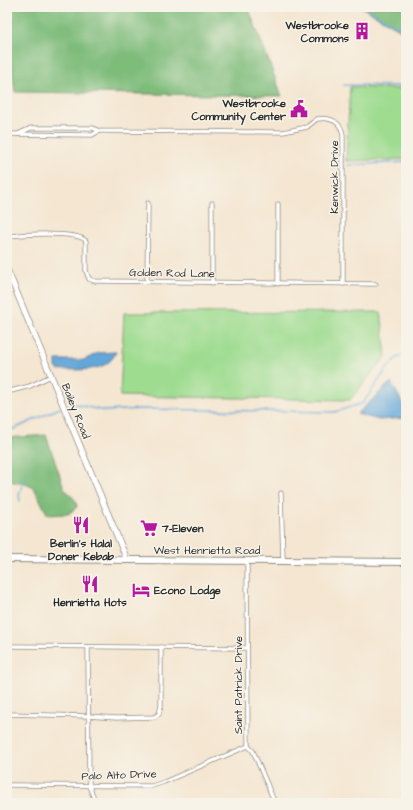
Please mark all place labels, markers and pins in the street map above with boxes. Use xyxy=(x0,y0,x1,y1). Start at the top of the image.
place label: Westbrooke Commons xyxy=(284,18,349,46)
building icon: Westbrooke Commons xyxy=(352,21,372,41)
place label: Westbrooke Community Center xyxy=(192,96,287,126)
public building icon: Westbrooke Community Center xyxy=(289,99,309,119)
restaurant icon: Berlin's Halal Doner Kebab xyxy=(71,515,91,535)
supermarket icon: 7-Eleven xyxy=(139,518,159,538)
place label: 7-Eleven xyxy=(161,521,204,536)
place label: Berlin's Halal Doner Kebab xyxy=(48,536,115,564)
restaurant icon: Henrietta Hots xyxy=(80,574,100,594)
hotel icon: Econo Lodge xyxy=(131,580,151,600)
place label: Econo Lodge xyxy=(154,583,221,600)
place label: Henrietta Hots xyxy=(52,595,127,610)

